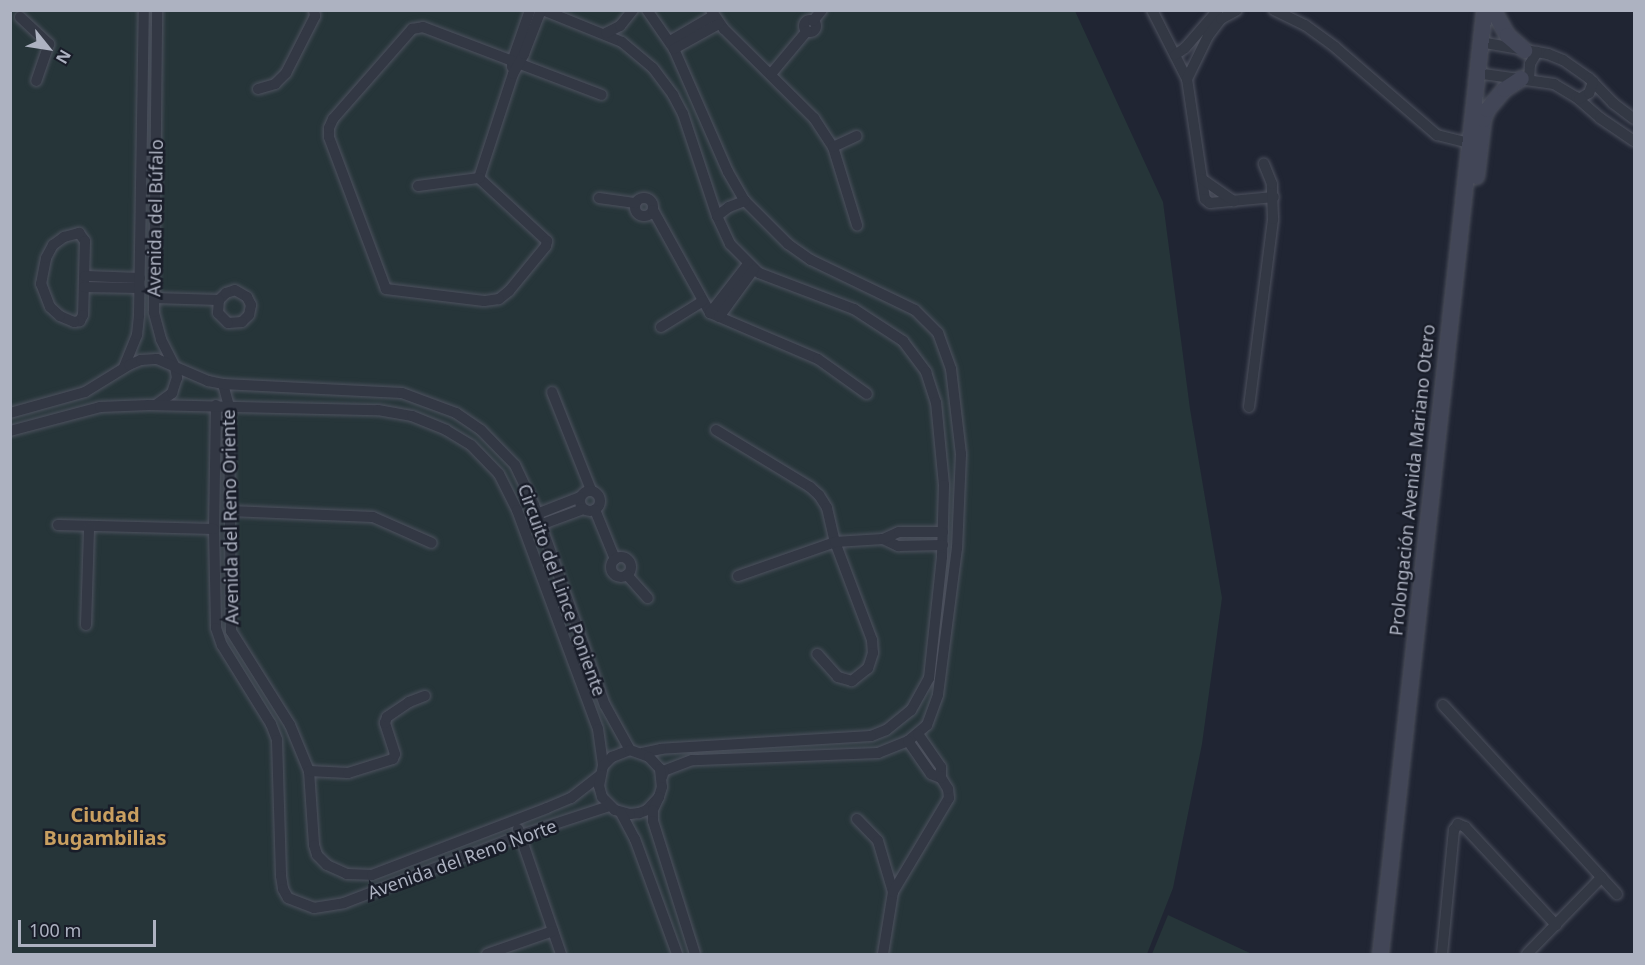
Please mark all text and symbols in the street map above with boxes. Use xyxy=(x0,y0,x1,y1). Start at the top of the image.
north arrow xyxy=(18,18,78,78)
text: N xyxy=(51,46,76,68)
street label: Avenida del Búfalo xyxy=(143,139,167,297)
street label: Prolongación Avenida Mariano Otero xyxy=(1385,323,1439,637)
street label: Avenida del Reno Oriente xyxy=(217,409,243,625)
street label: Circuito del Lince Poniente xyxy=(514,481,610,699)
district label: Ciudad Bugambilias xyxy=(44,803,166,850)
street label: Avenida del Reno Norte xyxy=(364,815,560,903)
scale bar xyxy=(21,908,159,946)
text: 100 m xyxy=(29,918,81,942)

